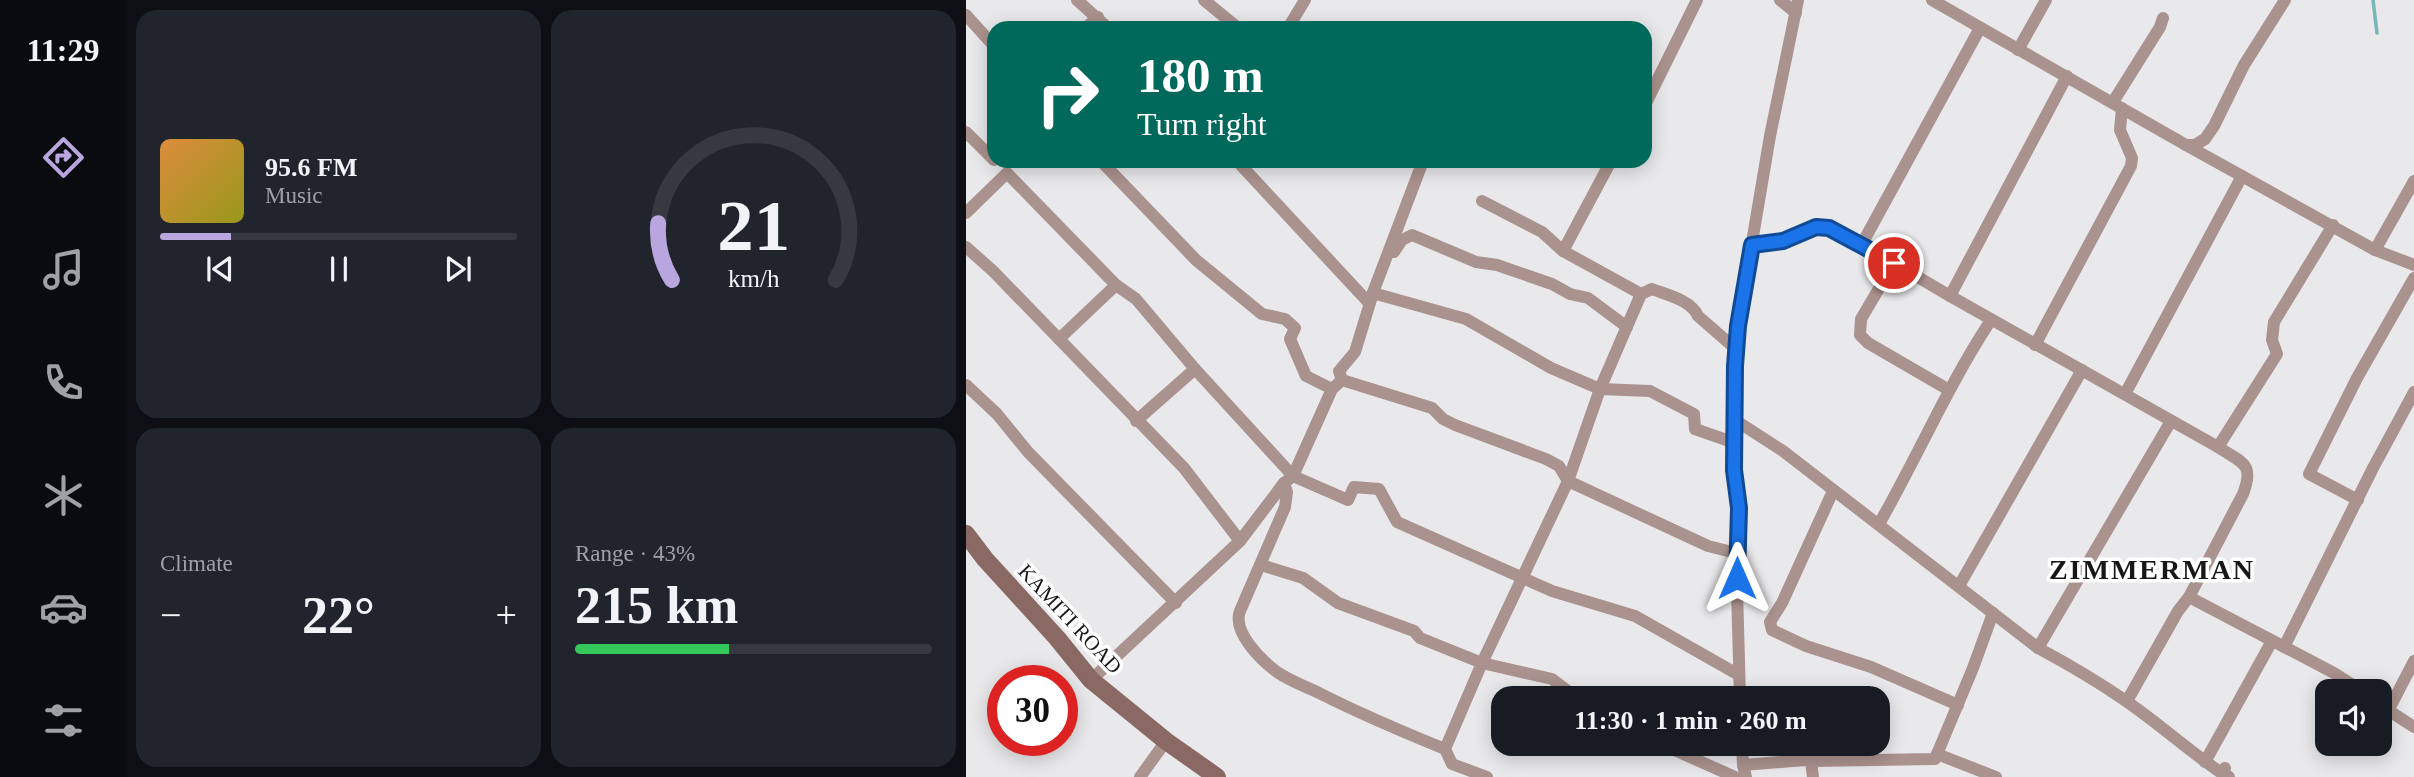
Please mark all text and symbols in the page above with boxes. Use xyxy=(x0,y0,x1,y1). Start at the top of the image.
text: 11:29 xyxy=(27,32,99,68)
text: 180 m xyxy=(1137,48,1264,103)
icon: right xyxy=(1022,49,1113,140)
text: Turn right xyxy=(1137,106,1267,142)
icon: directions xyxy=(39,133,88,182)
text: 95.6 FM xyxy=(265,153,357,182)
text: Music xyxy=(265,183,323,208)
text: 21 xyxy=(717,185,790,266)
pin xyxy=(1864,233,1924,293)
icon: arrive xyxy=(1875,244,1913,282)
icon: music xyxy=(39,245,88,294)
icon: previous xyxy=(201,250,239,288)
icon: pause xyxy=(320,250,358,288)
icon: next xyxy=(439,250,477,288)
text: km/h xyxy=(728,265,780,292)
icon: phone xyxy=(39,358,88,407)
icon: climate xyxy=(39,471,88,520)
text: Range · 43% xyxy=(575,541,695,566)
position arrow xyxy=(1700,541,1774,615)
text: Climate xyxy=(160,551,233,576)
district label: ZIMMERMAN xyxy=(2049,554,2255,585)
street label: KAMITI ROAD xyxy=(1013,559,1127,679)
text: 215 km xyxy=(575,577,738,634)
icon: car xyxy=(39,583,88,632)
text: 22° xyxy=(302,587,375,644)
text: − xyxy=(160,594,181,636)
text: + xyxy=(496,594,517,636)
speed limit sign: 30 xyxy=(987,665,1078,756)
map controls xyxy=(2315,679,2392,756)
button: sound xyxy=(2315,679,2392,756)
icon: filters xyxy=(39,696,88,745)
text: 11:30 · 1 min · 260 m xyxy=(1574,706,1807,735)

